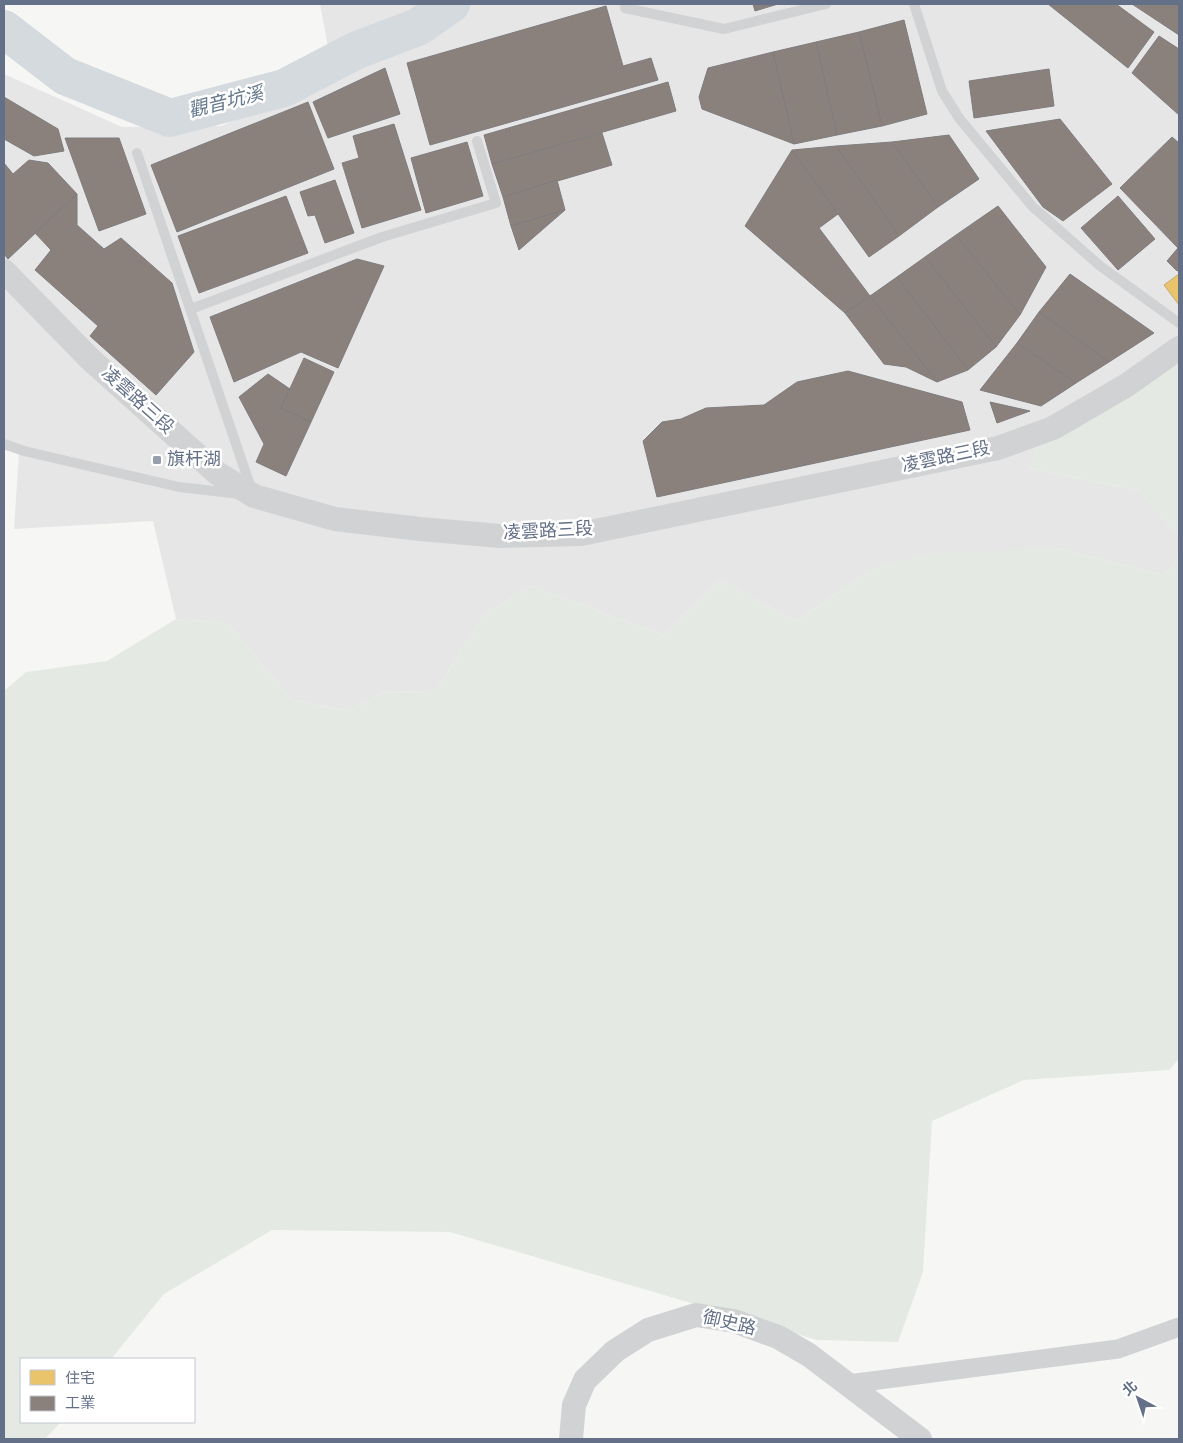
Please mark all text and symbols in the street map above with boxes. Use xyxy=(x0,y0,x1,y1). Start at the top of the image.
water label: 觀音坑溪 xyxy=(186,81,269,124)
street label: 凌雲路三段 xyxy=(96,362,178,440)
street label: 凌雲路三段 xyxy=(900,437,992,479)
place label: 旗杆湖 xyxy=(167,449,221,472)
marker: 旗杆湖 xyxy=(151,454,163,466)
street label: 凌雲路三段 xyxy=(502,518,594,546)
street label: 御史路 xyxy=(700,1307,758,1341)
legend xyxy=(20,1358,195,1423)
text: 住宅 xyxy=(65,1370,95,1389)
north arrow xyxy=(1113,1373,1163,1423)
text: 北 xyxy=(1120,1378,1141,1400)
text: 工業 xyxy=(65,1395,95,1414)

